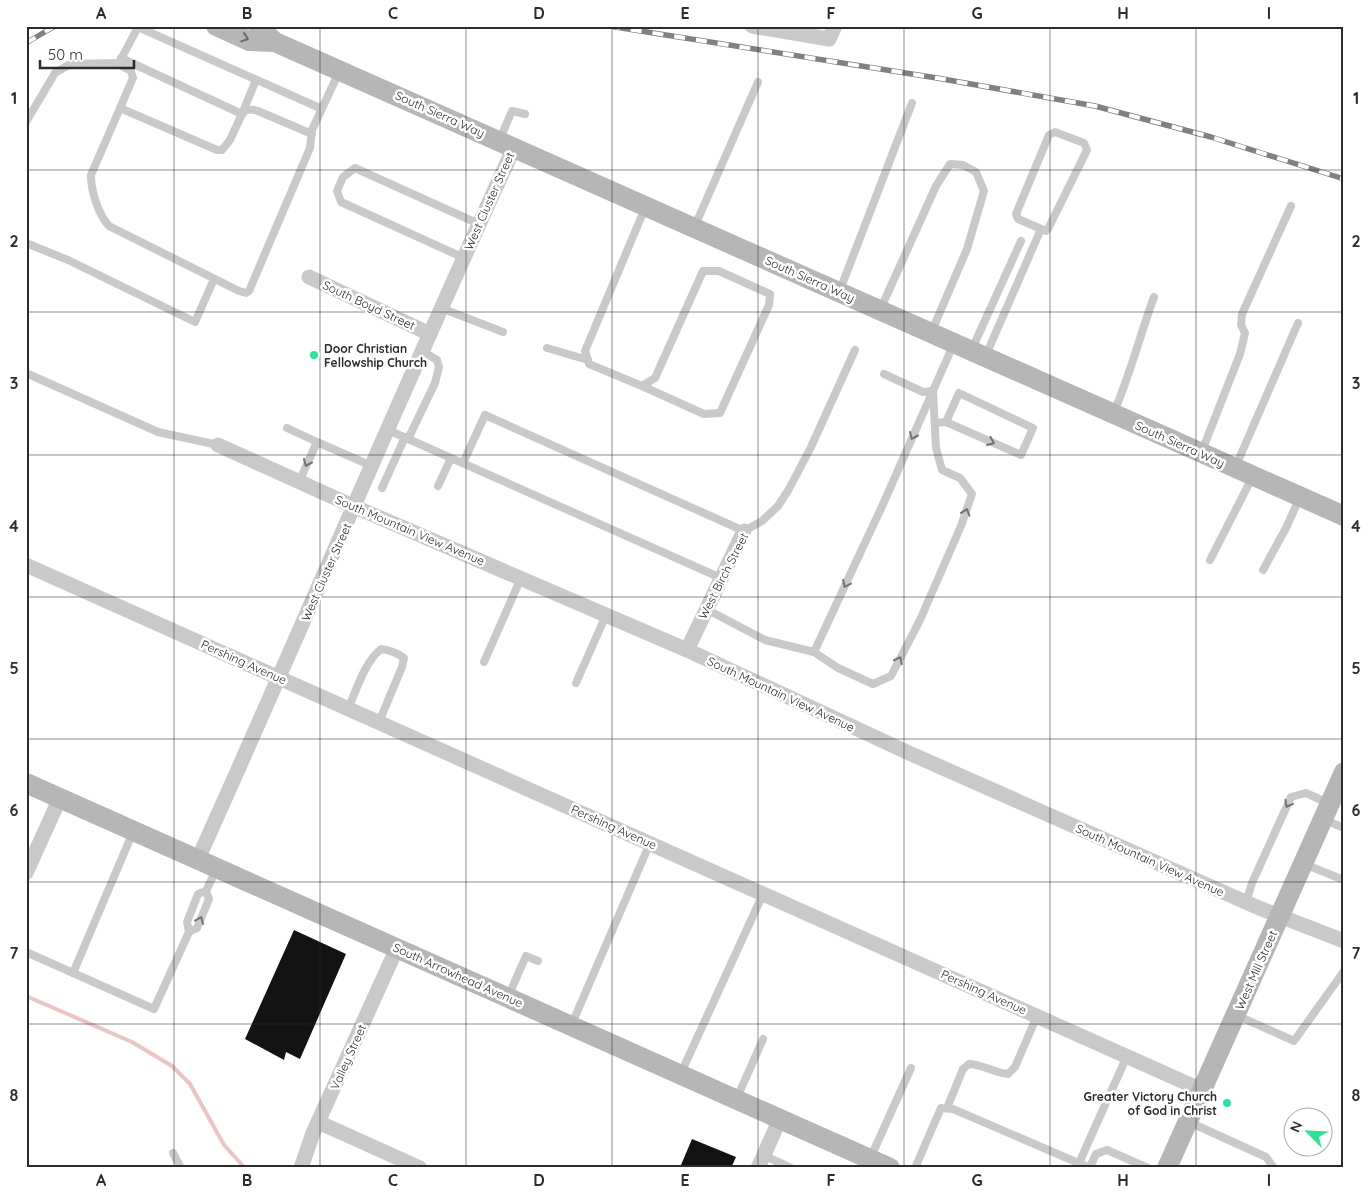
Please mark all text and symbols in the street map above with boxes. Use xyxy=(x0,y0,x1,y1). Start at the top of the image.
text: A xyxy=(96,3,107,23)
text: B xyxy=(242,3,252,23)
text: C xyxy=(388,3,398,23)
text: D xyxy=(533,3,545,23)
text: E xyxy=(680,3,690,23)
text: F xyxy=(827,3,836,23)
text: G xyxy=(971,3,983,23)
text: H xyxy=(1117,3,1129,23)
text: I xyxy=(1267,3,1271,23)
one-way arrow xyxy=(240,32,249,42)
scale bar xyxy=(40,38,134,70)
text: 50 m xyxy=(48,45,83,64)
text: 1 xyxy=(11,88,17,108)
street label: South Sierra Way xyxy=(393,88,487,140)
text: 1 xyxy=(1353,88,1359,108)
street label: West Cluster Street xyxy=(461,150,517,252)
text: 2 xyxy=(9,231,19,251)
text: 2 xyxy=(1351,231,1361,251)
street label: South Sierra Way xyxy=(763,253,857,305)
street label: South Boyd Street xyxy=(320,277,418,333)
place label: Door Christian Fellowship Church xyxy=(324,341,427,370)
marker: Door Christian Fellowship Church xyxy=(308,349,320,361)
text: 3 xyxy=(10,373,18,393)
text: 3 xyxy=(1352,373,1360,393)
street label: South Sierra Way xyxy=(1133,418,1227,470)
one-way arrow xyxy=(909,431,919,440)
one-way arrow xyxy=(986,435,995,446)
one-way arrow xyxy=(303,458,314,467)
street label: South Mountain View Avenue xyxy=(333,492,487,568)
one-way arrow xyxy=(960,508,970,517)
text: 4 xyxy=(9,516,19,536)
text: 4 xyxy=(1351,516,1361,536)
street label: West Cluster Street xyxy=(298,521,354,623)
street label: West Birch Street xyxy=(695,530,751,622)
one-way arrow xyxy=(842,579,852,588)
street label: Pershing Avenue xyxy=(199,636,289,688)
street label: South Mountain View Avenue xyxy=(705,653,857,735)
one-way arrow xyxy=(893,656,903,665)
text: 5 xyxy=(9,658,19,678)
text: 5 xyxy=(1351,658,1361,678)
one-way arrow xyxy=(1284,798,1294,807)
text: 6 xyxy=(10,800,19,820)
text: 6 xyxy=(1352,800,1361,820)
street label: Pershing Avenue xyxy=(569,801,659,853)
street label: South Mountain View Avenue xyxy=(1074,820,1227,900)
one-way arrow xyxy=(194,916,205,925)
street label: West Mill Street xyxy=(1232,928,1280,1012)
street label: South Arrowhead Avenue xyxy=(391,940,525,1011)
text: 7 xyxy=(10,943,19,963)
text: 7 xyxy=(1352,943,1361,963)
street label: Pershing Avenue xyxy=(939,966,1029,1018)
street label: Valley Street xyxy=(327,1022,369,1092)
text: 8 xyxy=(10,1085,19,1105)
text: 8 xyxy=(1352,1085,1361,1105)
place label: Greater Victory Church of God in Christ xyxy=(1084,1089,1217,1118)
marker: Greater Victory Church of God in Christ xyxy=(1221,1097,1233,1109)
north arrow xyxy=(1282,1106,1332,1156)
text: N xyxy=(1286,1118,1306,1135)
text: A xyxy=(96,1170,107,1190)
text: B xyxy=(242,1170,252,1190)
text: C xyxy=(388,1170,398,1190)
text: D xyxy=(533,1170,545,1190)
text: E xyxy=(680,1170,690,1190)
text: F xyxy=(827,1170,836,1190)
text: G xyxy=(971,1170,983,1190)
text: H xyxy=(1117,1170,1129,1190)
text: I xyxy=(1267,1170,1271,1190)

